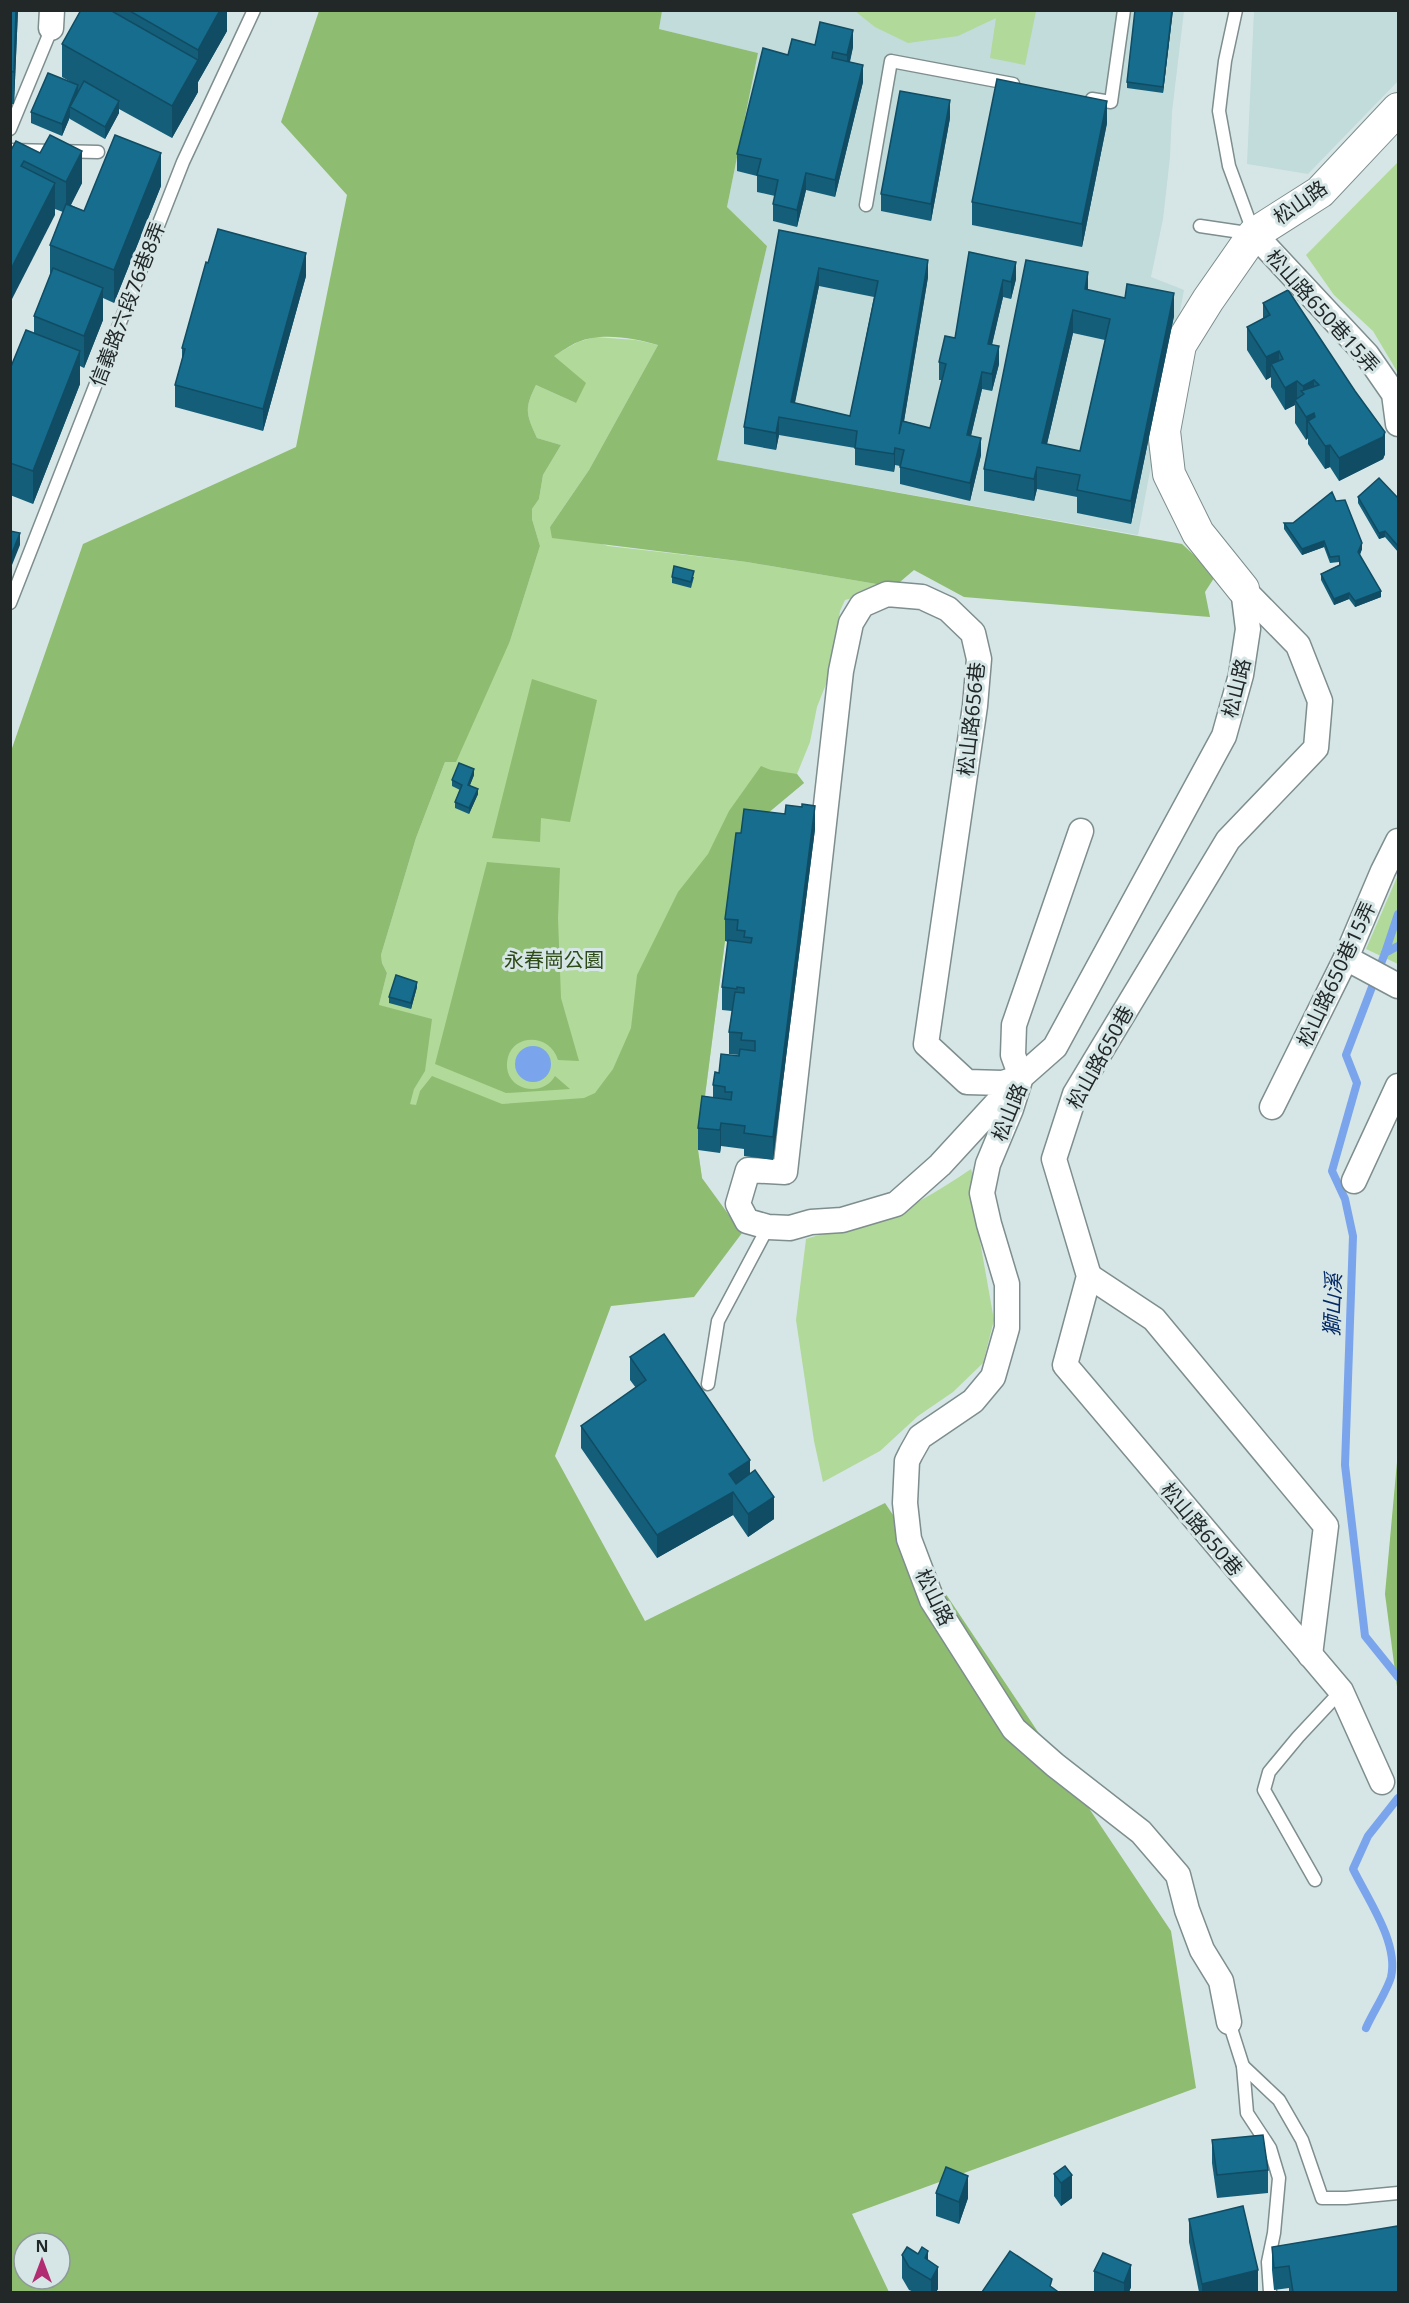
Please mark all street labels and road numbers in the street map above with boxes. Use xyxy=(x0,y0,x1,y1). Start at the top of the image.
street label: 松山路 xyxy=(1268,174,1332,230)
street label: 信義路六段76巷8弄 xyxy=(83,218,171,390)
street label: 松山路650巷15弄 xyxy=(1260,244,1386,378)
street label: 松山路 xyxy=(1216,656,1256,720)
street label: 松山路656巷 xyxy=(952,661,990,777)
street label: 松山路650巷15弄 xyxy=(1291,897,1381,1051)
street label: 松山路650巷 xyxy=(1060,1000,1140,1114)
street label: 松山路 xyxy=(985,1079,1033,1145)
street label: 松山路650巷 xyxy=(1155,1477,1249,1581)
street label: 松山路 xyxy=(910,1564,960,1630)

